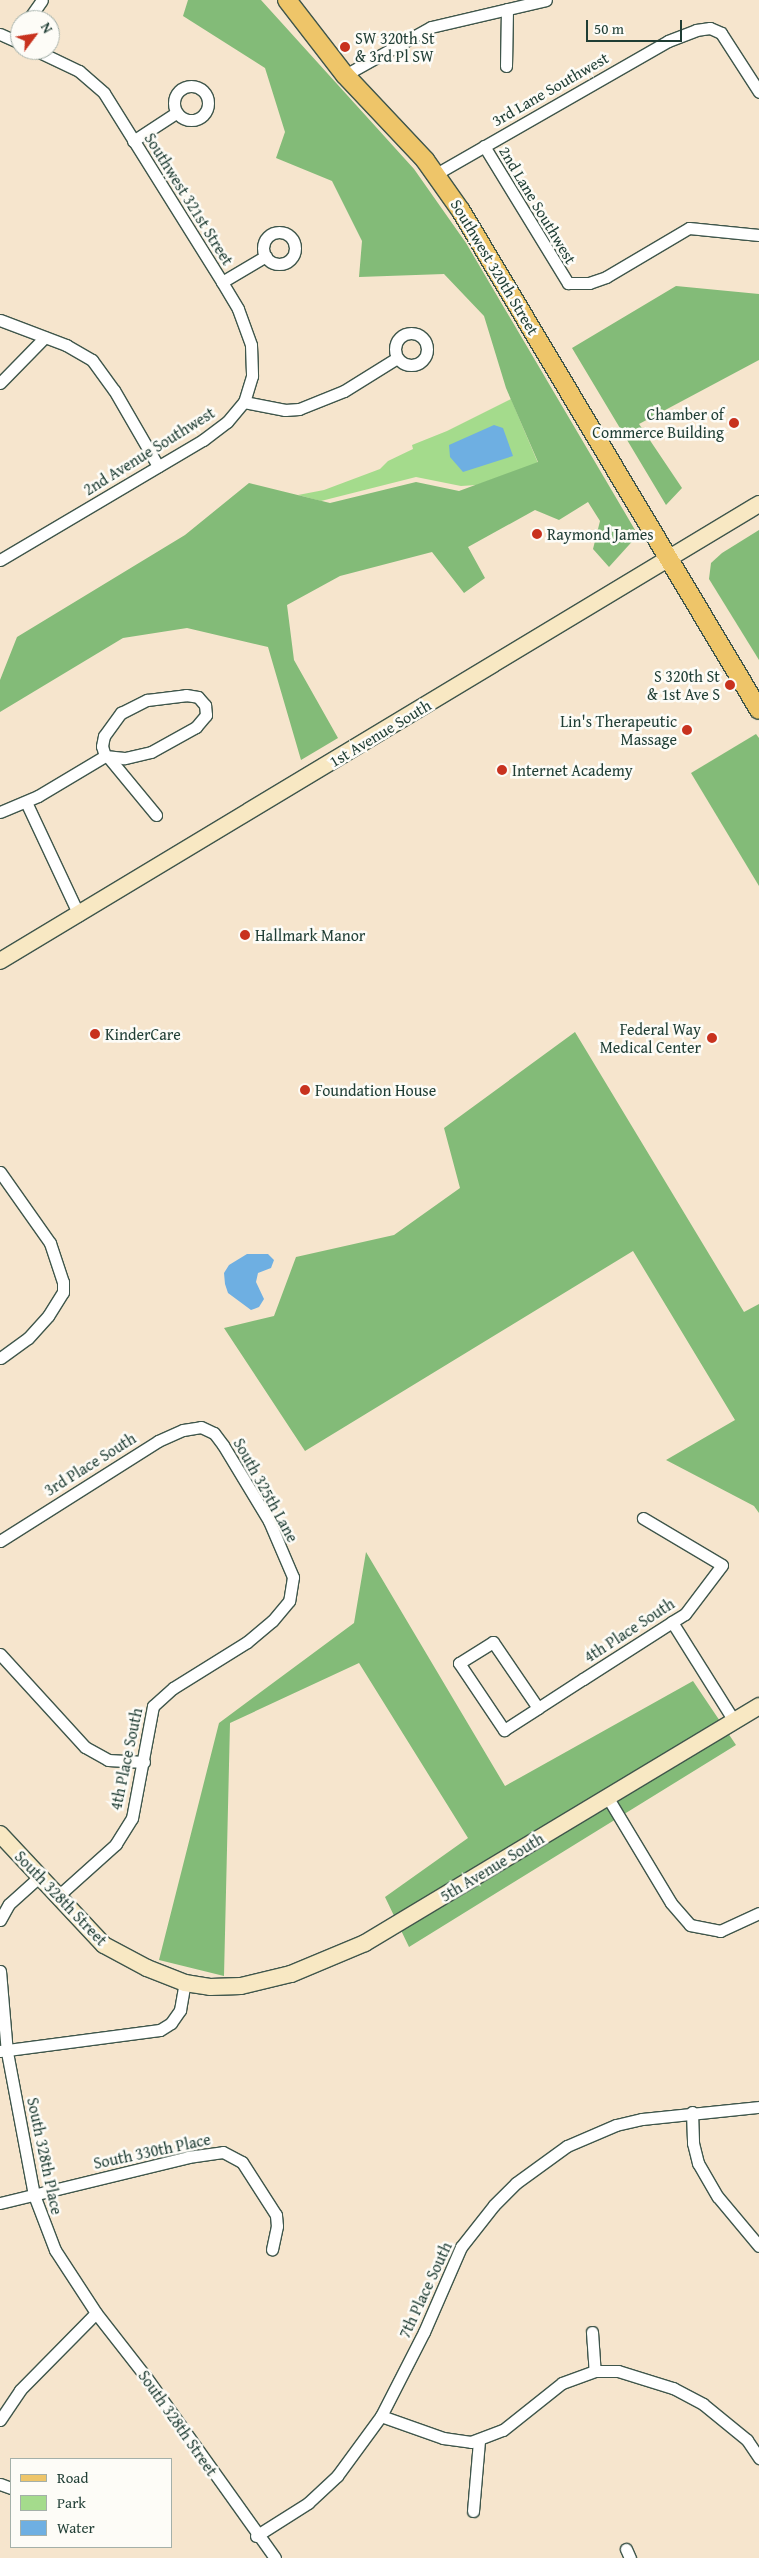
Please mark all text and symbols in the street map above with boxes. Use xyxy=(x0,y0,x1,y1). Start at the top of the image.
north arrow xyxy=(10,10,60,60)
scale bar xyxy=(589,10,685,42)
text: 50 m xyxy=(594,18,624,39)
text: N xyxy=(36,19,58,37)
place label: SW 320th St & 3rd Pl SW xyxy=(355,28,435,66)
marker: SW 320th St & 3rd Pl SW xyxy=(339,41,351,53)
street label: 3rd Lane Southwest xyxy=(488,48,612,130)
street label: Southwest 321st Street xyxy=(140,129,238,269)
street label: 2nd Lane Southwest xyxy=(495,143,581,267)
street label: Southwest 320th Street xyxy=(447,196,543,338)
street label: 2nd Avenue Southwest xyxy=(80,403,218,499)
place label: Chamber of Commerce Building xyxy=(592,404,724,442)
marker: Chamber of Commerce Building xyxy=(728,417,740,429)
place label: Raymond James xyxy=(547,524,654,544)
marker: Raymond James xyxy=(531,528,543,540)
place label: S 320th St & 1st Ave S xyxy=(647,666,720,704)
marker: S 320th St & 1st Ave S xyxy=(724,679,736,691)
street label: 1st Avenue South xyxy=(326,695,434,771)
place label: Lin's Therapeutic Massage xyxy=(560,711,677,749)
marker: Lin's Therapeutic Massage xyxy=(681,724,693,736)
place label: Internet Academy xyxy=(512,760,633,780)
marker: Internet Academy xyxy=(496,764,508,776)
place label: Hallmark Manor xyxy=(255,925,365,945)
marker: Hallmark Manor xyxy=(239,929,251,941)
place label: Federal Way Medical Center xyxy=(600,1019,701,1057)
place label: KinderCare xyxy=(105,1024,181,1044)
marker: KinderCare xyxy=(89,1028,101,1040)
marker: Federal Way Medical Center xyxy=(705,1031,719,1045)
place label: Foundation House xyxy=(315,1080,436,1100)
marker: Foundation House xyxy=(299,1084,311,1096)
street label: 3rd Place South xyxy=(41,1428,139,1500)
street label: South 325th Lane xyxy=(230,1435,302,1545)
street label: 4th Place South xyxy=(580,1594,678,1666)
street label: 4th Place South xyxy=(106,1706,146,1812)
street label: 5th Avenue South xyxy=(437,1828,547,1906)
street label: South 328th Street xyxy=(11,1847,111,1949)
street label: South 328th Place xyxy=(23,2096,67,2216)
street label: South 330th Place xyxy=(92,2129,212,2173)
street label: 7th Place South xyxy=(394,2239,456,2341)
street label: South 328th Street xyxy=(134,2366,222,2480)
legend xyxy=(10,2458,172,2548)
text: Road xyxy=(57,2467,88,2488)
text: Park xyxy=(57,2492,86,2513)
text: Water xyxy=(57,2517,95,2538)

